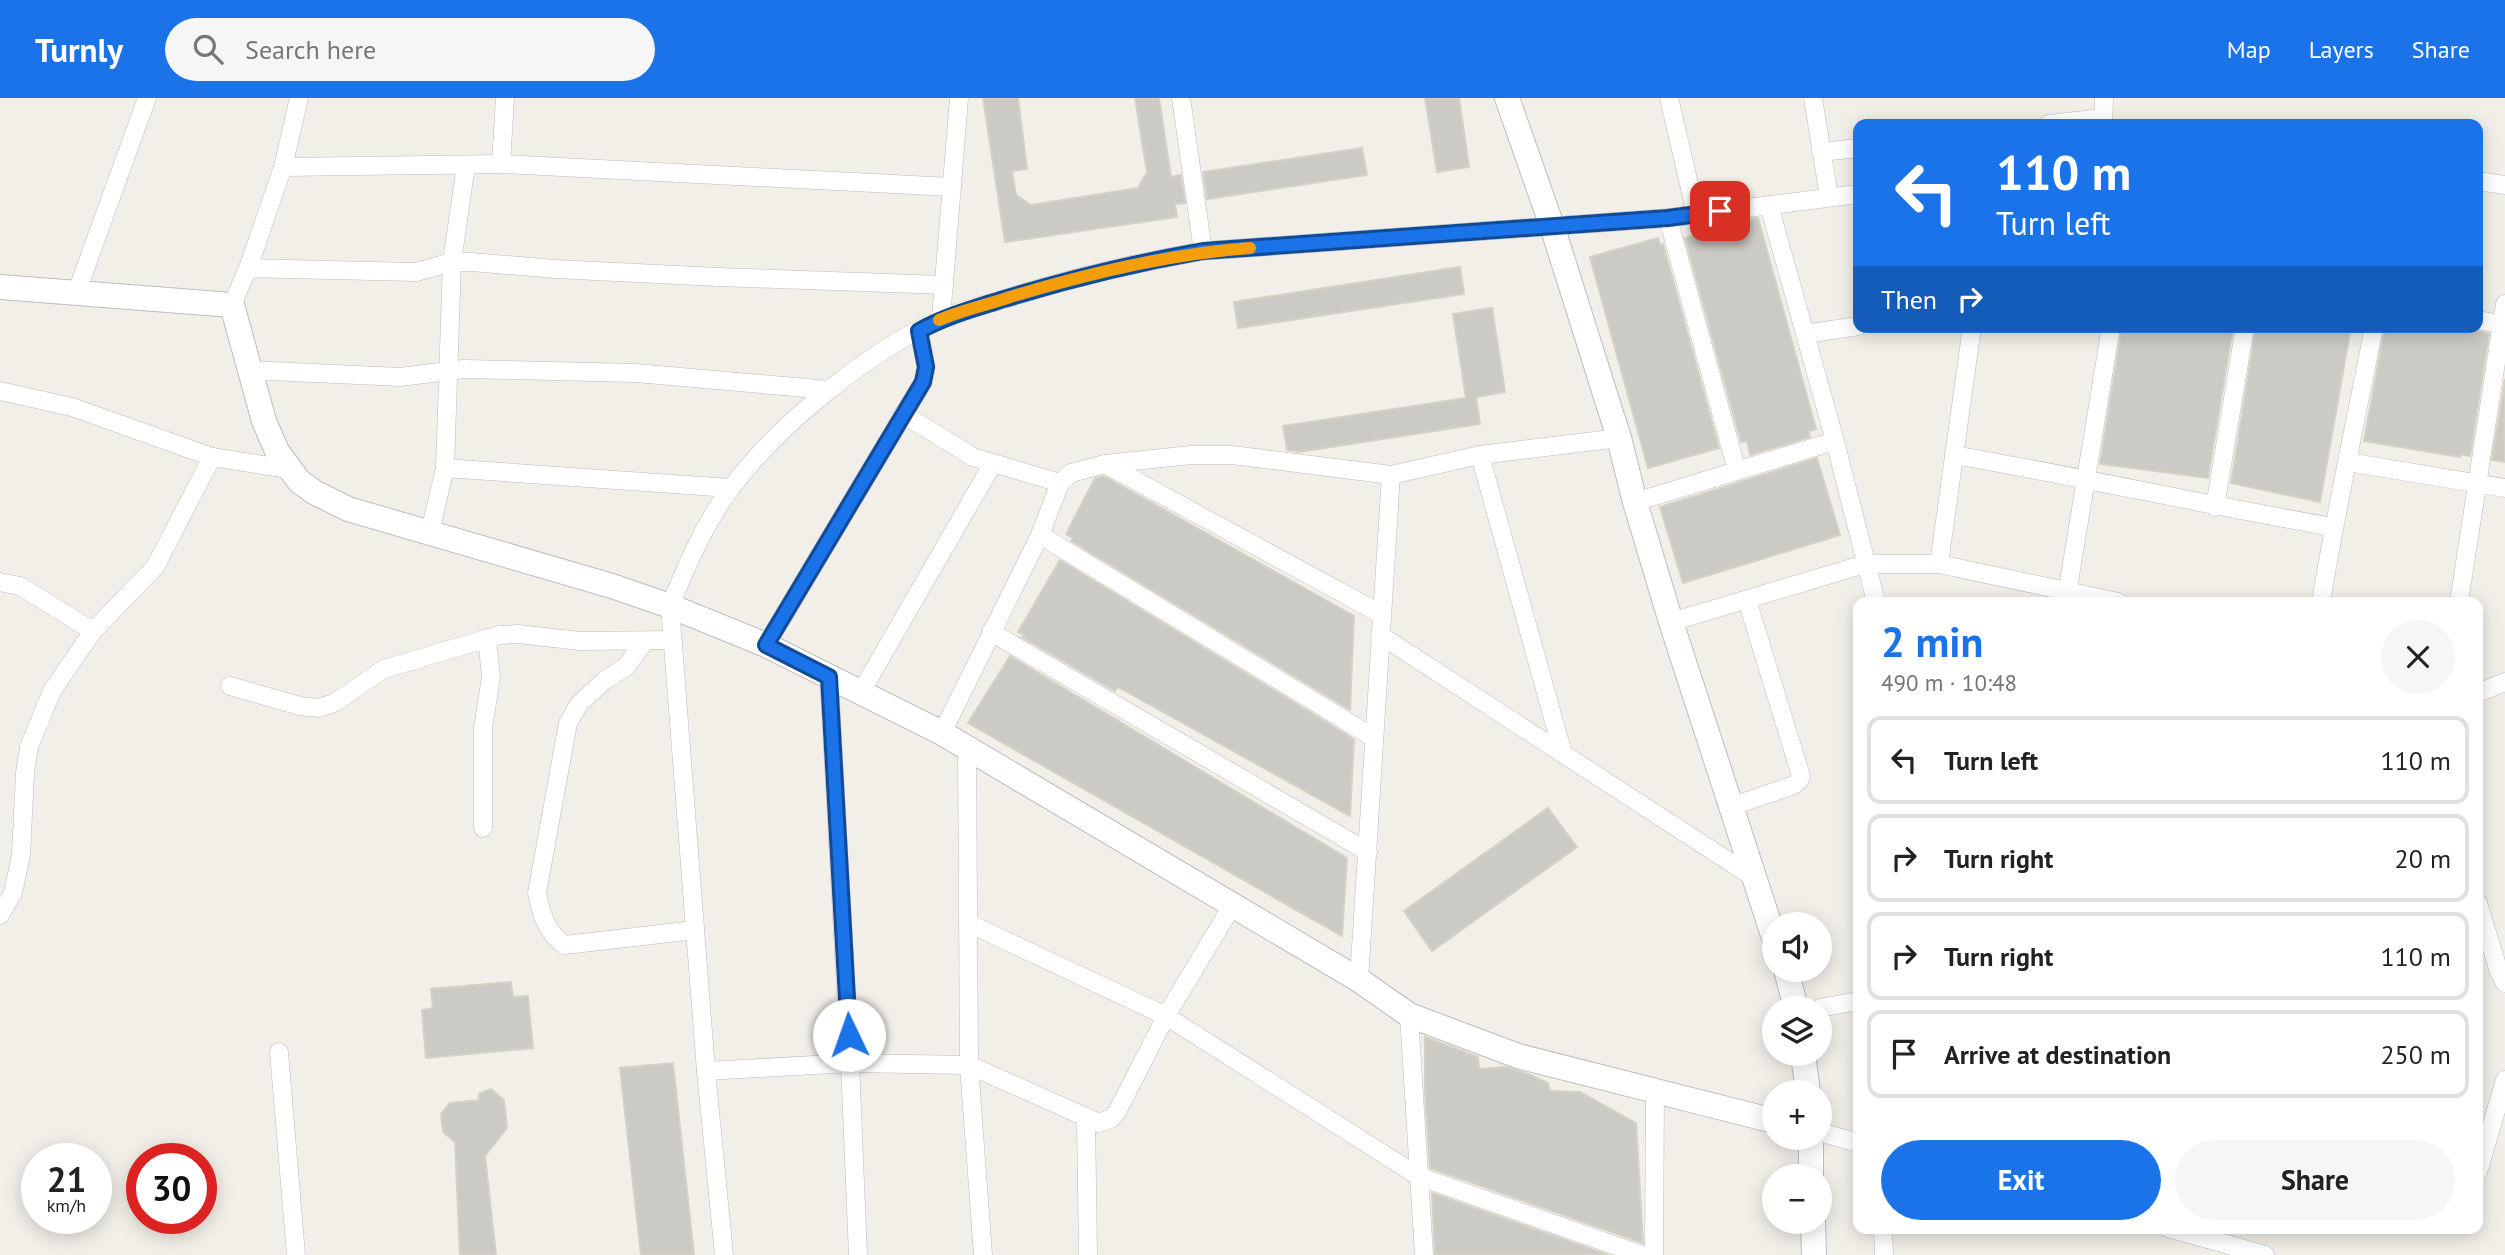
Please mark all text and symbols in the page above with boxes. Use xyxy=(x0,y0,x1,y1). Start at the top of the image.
search box xyxy=(165,18,655,81)
text: Turnly xyxy=(35,28,123,71)
icon: search xyxy=(189,30,227,68)
text: Search here xyxy=(245,33,376,66)
text: Map xyxy=(2227,34,2271,65)
text: Layers xyxy=(2309,34,2374,65)
text: Share xyxy=(2412,34,2470,65)
text: 110 m xyxy=(1996,140,2131,204)
icon: left xyxy=(1881,147,1972,238)
pin xyxy=(1690,181,1750,241)
icon: arrive xyxy=(1701,192,1739,230)
text: Turn left xyxy=(1996,202,2111,244)
icon: right xyxy=(1951,280,1989,318)
text: Then xyxy=(1881,283,1937,316)
text: 2 min xyxy=(1881,614,1983,669)
button: close xyxy=(2381,620,2455,694)
text: 490 m · 10:48 xyxy=(1881,668,2017,697)
icon: left xyxy=(1885,741,1923,779)
text: Turn left xyxy=(1944,744,2038,777)
text: 110 m xyxy=(2380,744,2451,777)
icon: right xyxy=(1885,839,1923,877)
text: Turn right xyxy=(1944,842,2053,875)
text: 20 m xyxy=(2395,842,2451,875)
map controls xyxy=(1762,912,1832,1234)
button: sound xyxy=(1762,912,1832,982)
icon: right xyxy=(1885,937,1923,975)
text: Turn right xyxy=(1944,940,2053,973)
text: 110 m xyxy=(2380,940,2451,973)
button: layers xyxy=(1762,996,1832,1066)
position arrow xyxy=(812,998,886,1072)
icon: arrive xyxy=(1885,1035,1923,1073)
text: Arrive at destination xyxy=(1944,1038,2171,1071)
text: 250 m xyxy=(2380,1038,2451,1071)
button: + xyxy=(1762,1080,1832,1150)
button: Exit xyxy=(1881,1140,2161,1220)
button: Share xyxy=(2175,1140,2455,1220)
speed limit sign: 30 xyxy=(126,1143,217,1234)
text: 21 xyxy=(47,1156,86,1202)
button: − xyxy=(1762,1164,1832,1234)
text: km/h xyxy=(47,1194,86,1217)

